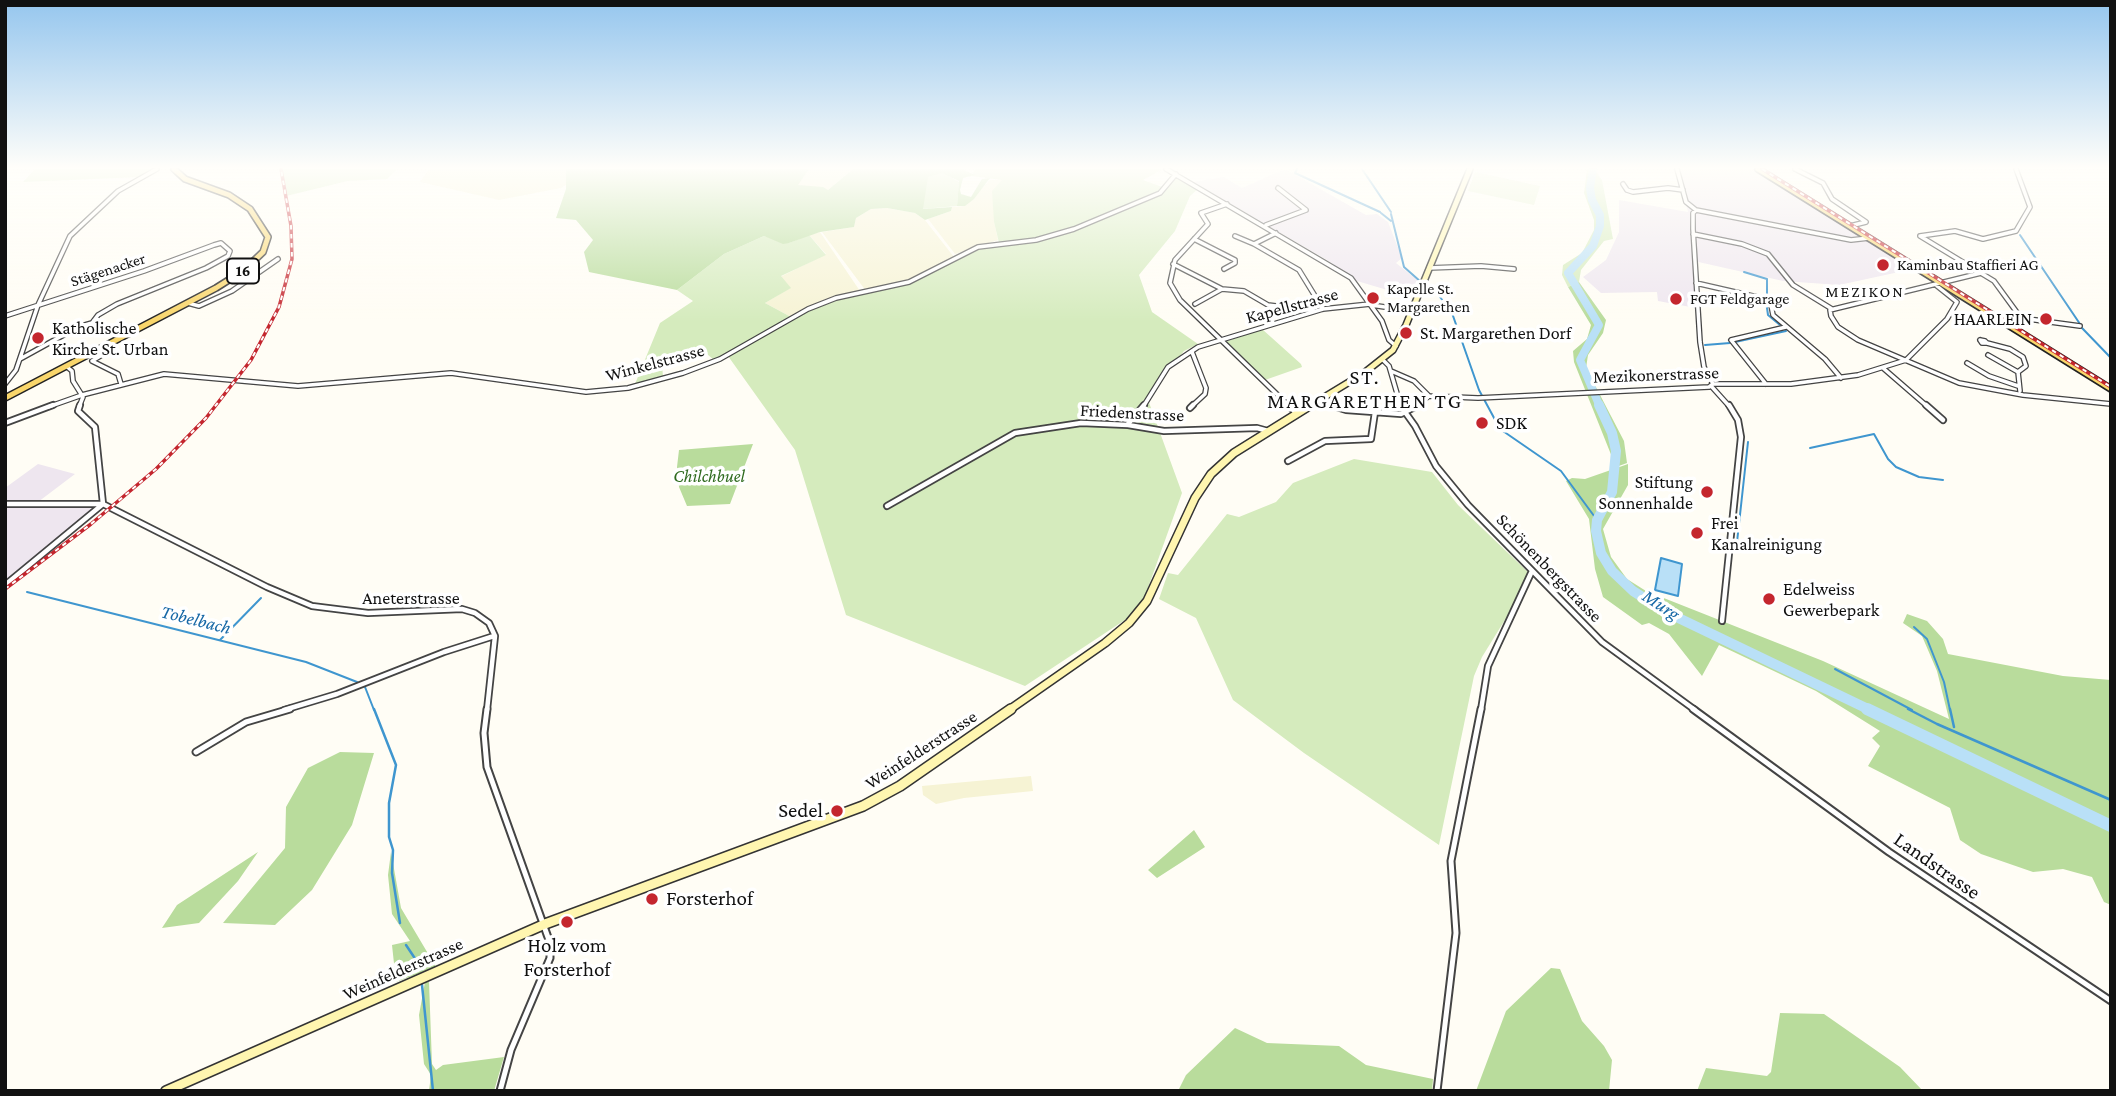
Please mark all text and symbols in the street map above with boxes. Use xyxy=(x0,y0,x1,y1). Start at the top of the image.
street label: Stägenacker xyxy=(68,249,148,291)
place label: Kaminbau Staffieri AG xyxy=(1897,255,2039,275)
marker: Kaminbau Staffieri AG xyxy=(1875,257,1891,273)
road number: 16 xyxy=(227,258,259,284)
place label: Kapelle St. Margarethen xyxy=(1387,279,1470,317)
district label: MEZIKON xyxy=(1826,282,1904,302)
street label: Kapellstrasse xyxy=(1243,283,1341,329)
place label: FGT Feldgarage xyxy=(1690,289,1789,309)
marker: Kapelle St. Margarethen xyxy=(1365,290,1381,306)
marker: FGT Feldgarage xyxy=(1668,291,1684,307)
place label: HAARLEIN xyxy=(1954,308,2032,330)
marker: HAARLEIN xyxy=(2038,311,2054,327)
place label: Katholische Kirche St. Urban xyxy=(52,317,168,360)
place label: St. Margarethen Dorf xyxy=(1420,322,1571,344)
marker: St. Margarethen Dorf xyxy=(1398,325,1414,341)
marker: Katholische Kirche St. Urban xyxy=(30,330,46,346)
street label: Winkelstrasse xyxy=(603,339,707,387)
street label: Mezikonerstrasse xyxy=(1593,362,1719,388)
district label: ST. MARGARETHEN TG xyxy=(1269,365,1461,415)
street label: Friedenstrasse xyxy=(1079,399,1185,427)
place label: SDK xyxy=(1496,412,1527,434)
marker: SDK xyxy=(1474,415,1490,431)
park label: Chilchbuel xyxy=(673,465,745,487)
place label: Stiftung Sonnenhalde xyxy=(1599,471,1693,514)
marker: Stiftung Sonnenhalde xyxy=(1699,484,1715,500)
street label: Schönenbergstrasse xyxy=(1492,509,1606,627)
place label: Frei Kanalreinigung xyxy=(1711,512,1822,554)
marker: Frei Kanalreinigung xyxy=(1689,525,1705,541)
place label: Edelweiss Gewerbepark xyxy=(1783,578,1879,620)
water label: Murg xyxy=(1638,585,1684,625)
street label: Aneterstrasse xyxy=(362,587,460,609)
marker: Edelweiss Gewerbepark xyxy=(1761,591,1777,607)
water label: Tobelbach xyxy=(159,600,233,640)
street label: Weinfelderstrasse xyxy=(861,706,981,794)
place label: Sedel xyxy=(778,798,823,824)
marker: Sedel xyxy=(829,803,845,819)
street label: Landstrasse xyxy=(1889,827,1985,905)
place label: Forsterhof xyxy=(666,886,753,912)
marker: Forsterhof xyxy=(644,891,660,907)
marker: Holz vom Forsterhof xyxy=(559,914,575,930)
street label: Weinfelderstrasse xyxy=(340,933,466,1005)
place label: Holz vom Forsterhof xyxy=(523,933,611,983)

